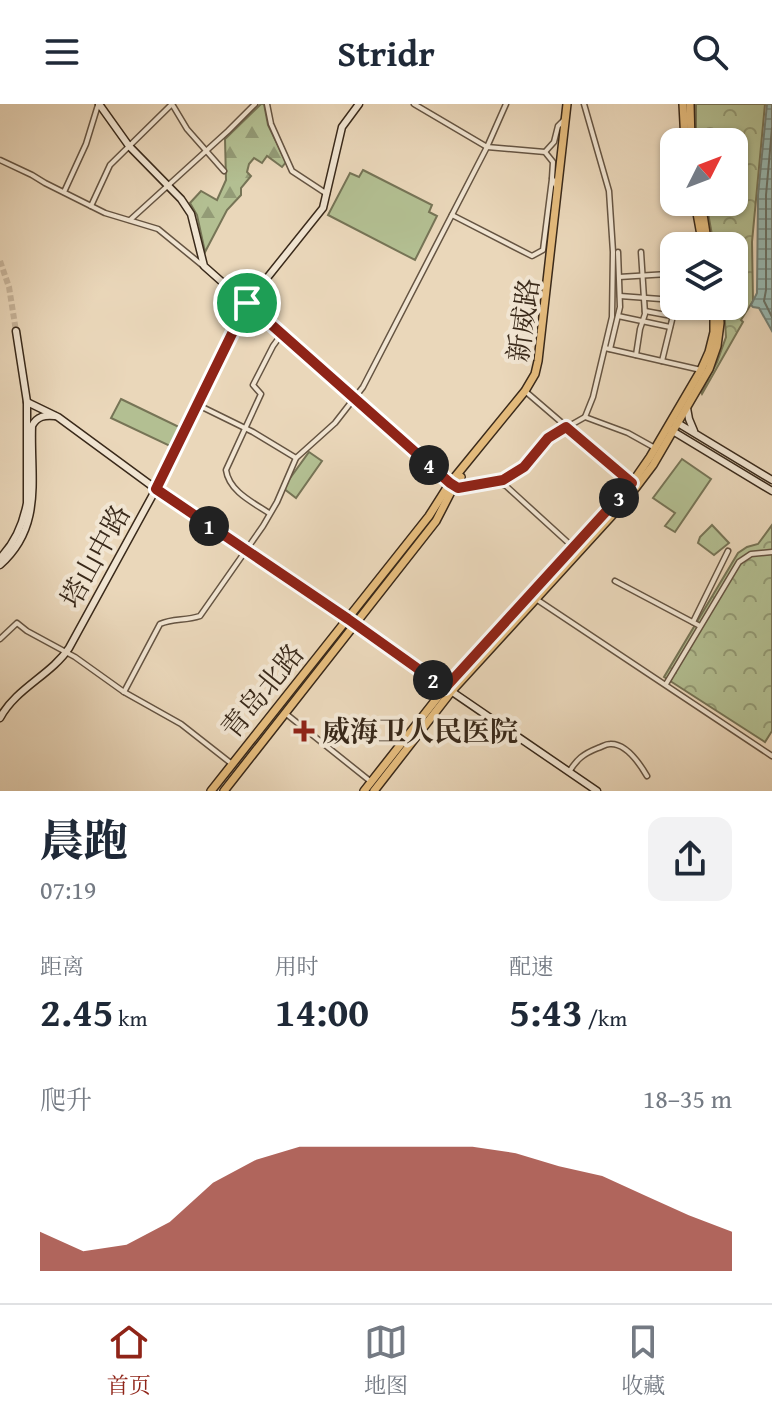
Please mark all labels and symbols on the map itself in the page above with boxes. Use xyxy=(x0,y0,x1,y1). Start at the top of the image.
north arrow xyxy=(660,128,748,216)
pin xyxy=(213,269,281,337)
street label: 新威路 xyxy=(496,275,549,364)
pin: 4 xyxy=(409,445,449,485)
pin: 3 xyxy=(599,478,639,518)
street label: 塔山中路 xyxy=(49,497,140,615)
pin: 1 xyxy=(189,506,229,546)
street label: 青岛北路 xyxy=(210,634,313,747)
pin: 2 xyxy=(413,660,453,700)
place label: 威海卫人民医院 xyxy=(322,710,518,751)
marker: 威海卫人民医院 xyxy=(293,720,315,742)

